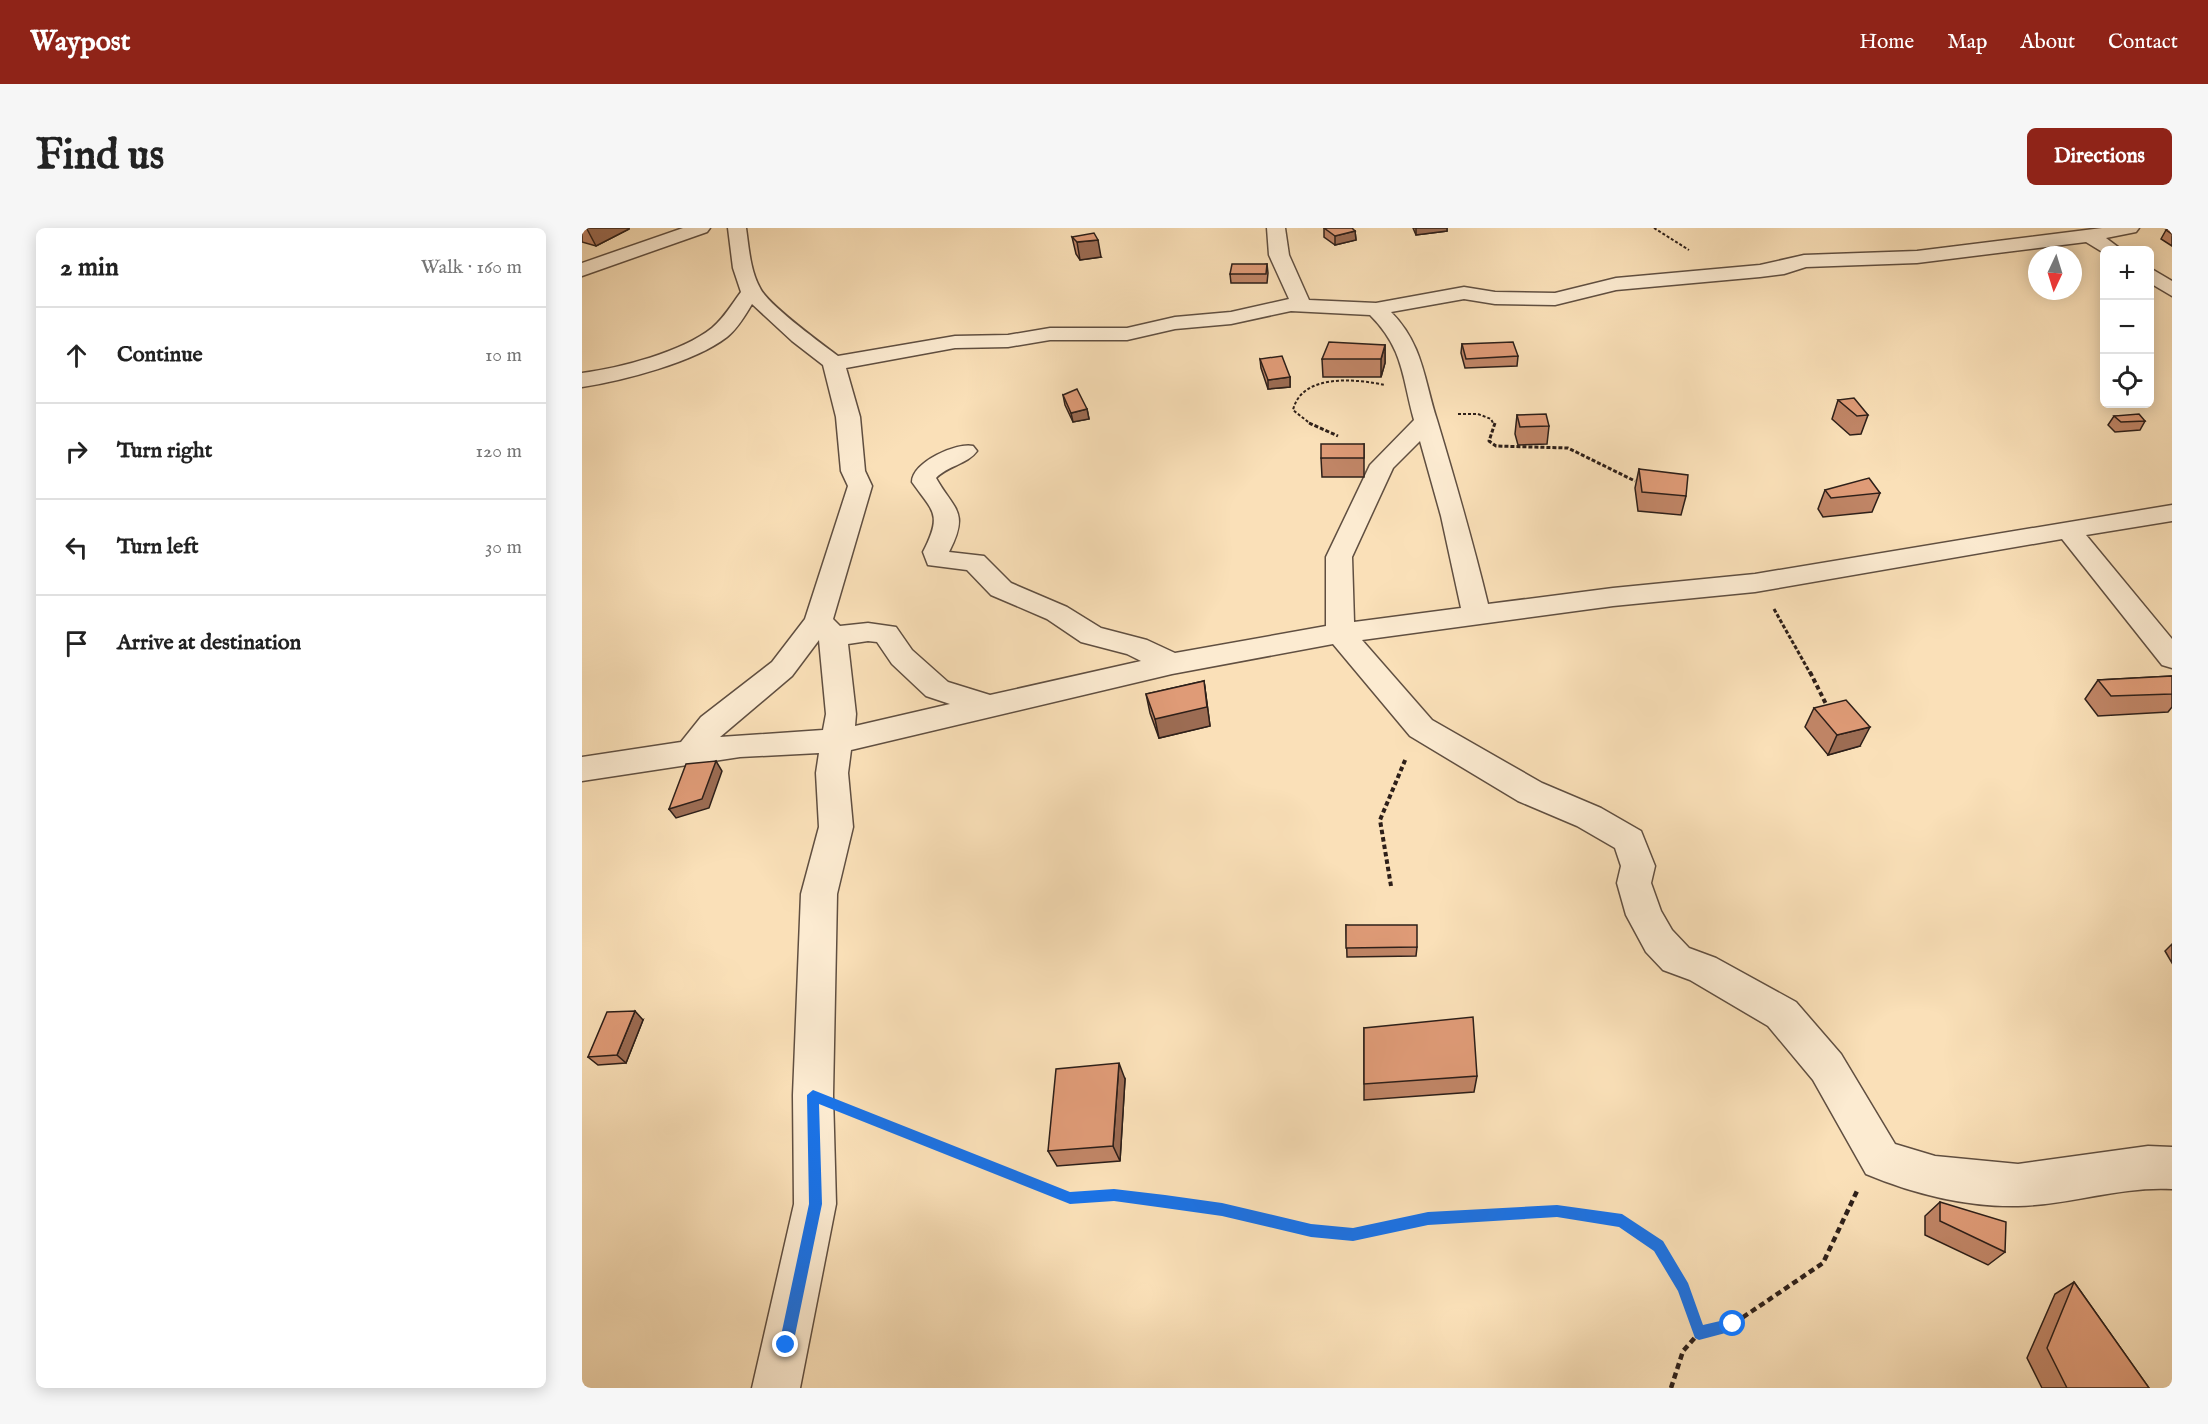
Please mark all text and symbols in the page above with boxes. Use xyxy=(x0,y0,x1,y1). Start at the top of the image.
text: Waypost xyxy=(30,25,130,60)
text: Home xyxy=(1859,29,1914,56)
text: Map xyxy=(1947,29,1987,56)
text: About xyxy=(2020,29,2075,56)
text: Contact xyxy=(2108,29,2178,56)
button: Directions xyxy=(2027,128,2172,185)
text: Find us xyxy=(36,130,164,183)
north arrow xyxy=(2028,246,2082,300)
map controls xyxy=(2100,246,2154,408)
button: + xyxy=(2100,246,2154,300)
text: 2 min xyxy=(60,251,119,284)
text: Walk · 160 m xyxy=(421,255,522,280)
button: − xyxy=(2100,300,2154,354)
icon: ahead xyxy=(60,339,93,372)
text: Continue xyxy=(117,341,203,369)
text: 10 m xyxy=(485,343,522,368)
button: locate xyxy=(2100,354,2154,408)
icon: right xyxy=(60,435,93,468)
text: Turn right xyxy=(117,437,212,465)
text: 120 m xyxy=(476,439,522,464)
icon: left xyxy=(60,531,93,564)
text: Turn left xyxy=(117,533,199,561)
text: 30 m xyxy=(485,535,522,560)
icon: arrive xyxy=(60,627,93,660)
text: Arrive at destination xyxy=(117,629,301,657)
route start xyxy=(1719,1310,1745,1336)
route end xyxy=(772,1331,798,1357)

